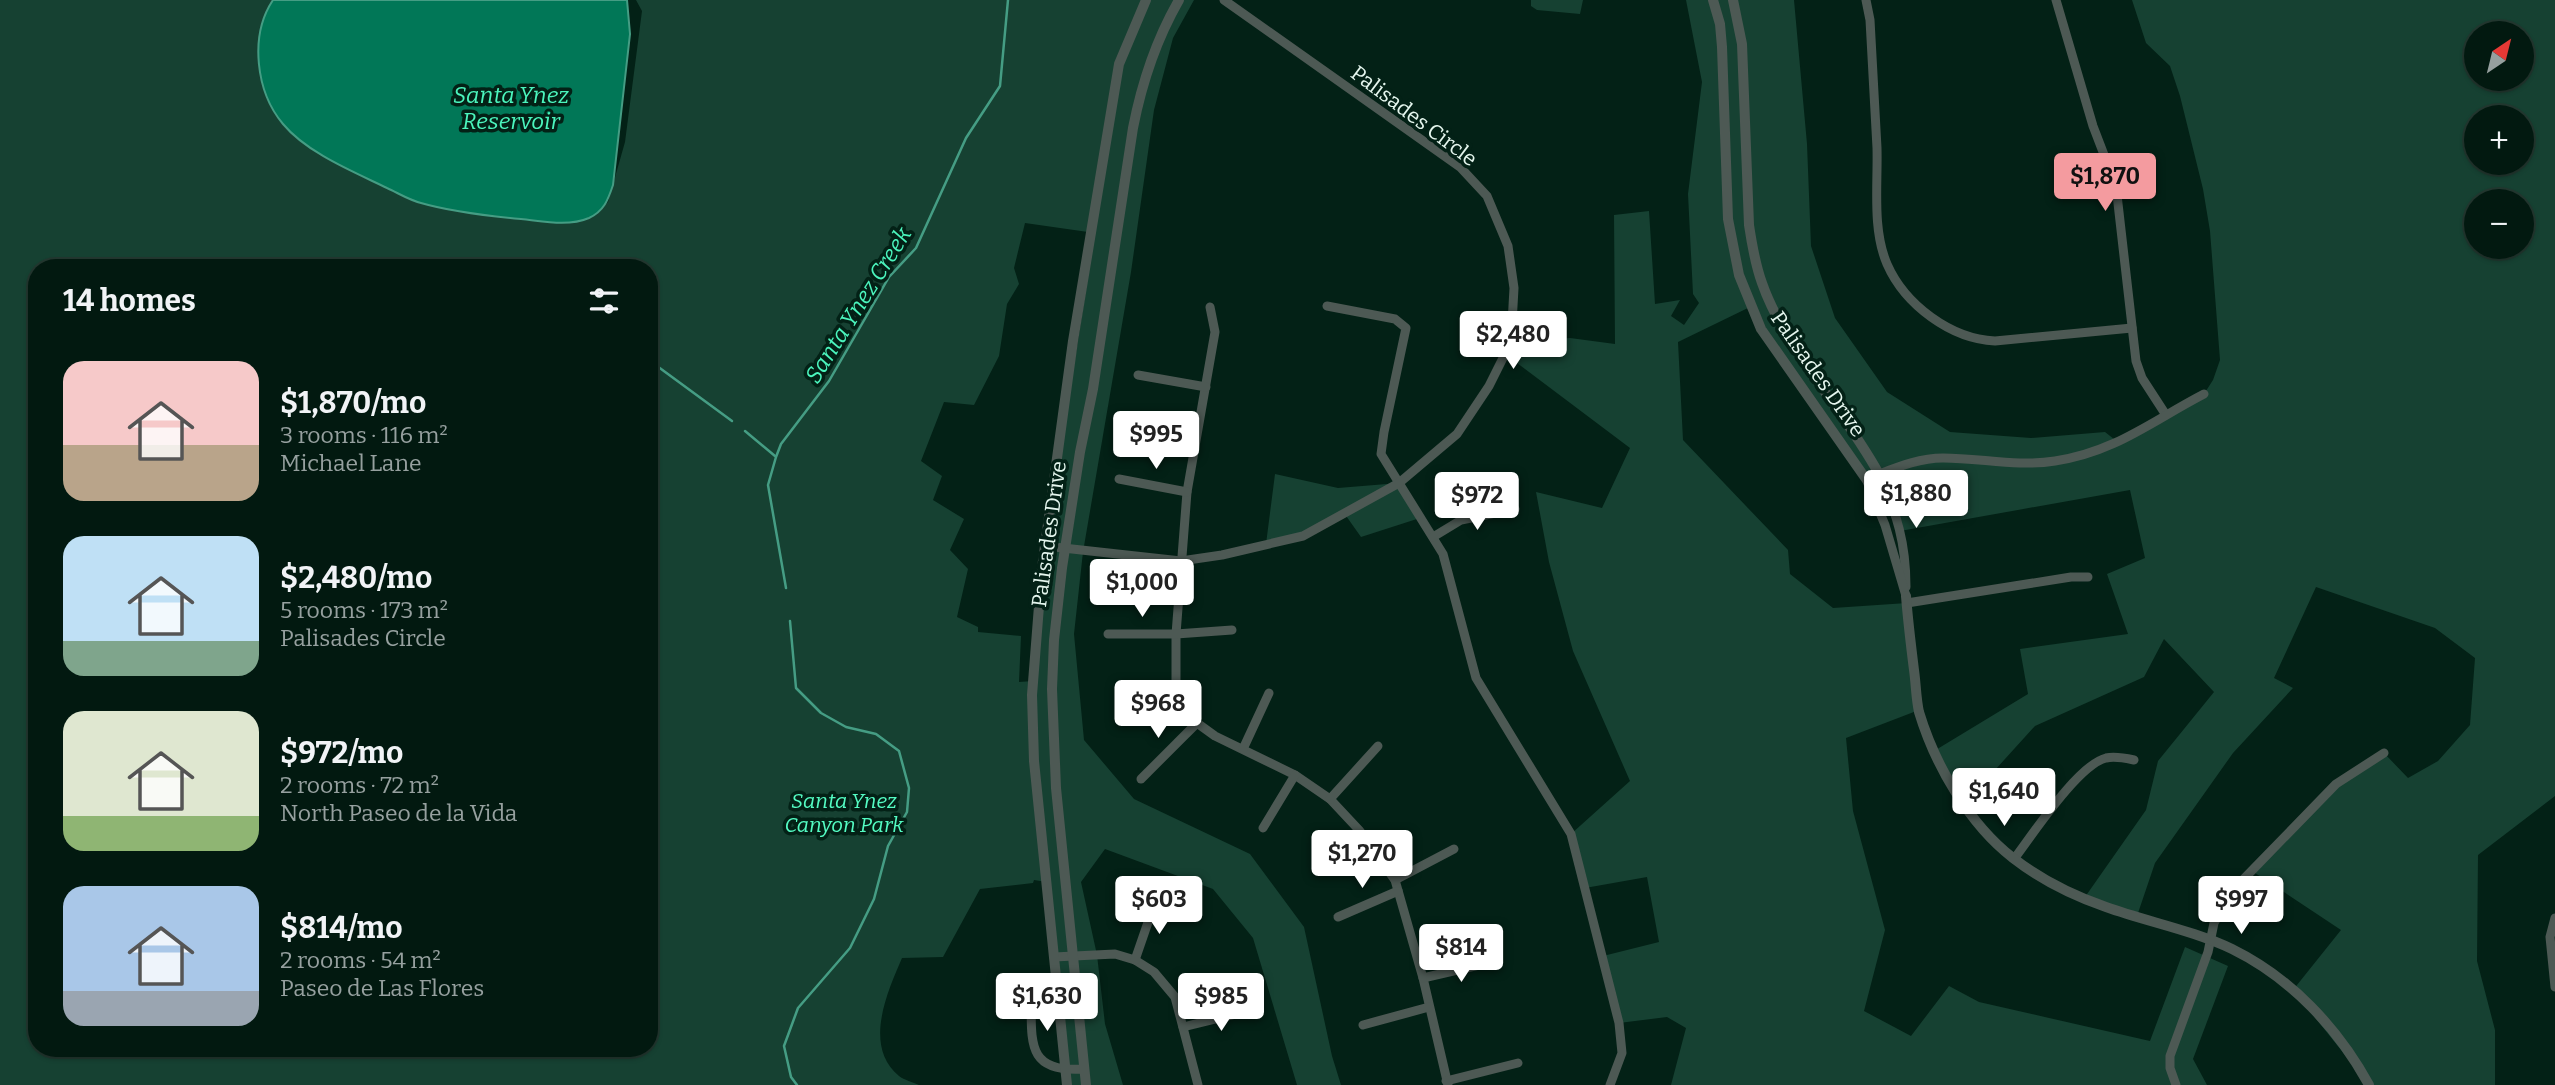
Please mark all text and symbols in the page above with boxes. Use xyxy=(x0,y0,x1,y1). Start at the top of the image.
north arrow xyxy=(2464,21,2534,91)
map controls xyxy=(2464,21,2534,259)
street label: Palisades Circle xyxy=(1346,60,1482,172)
water label: Santa Ynez Reservoir xyxy=(453,81,569,135)
button: + xyxy=(2464,105,2534,175)
pin: $1,870 xyxy=(2048,154,2162,213)
text: $1,870 xyxy=(2070,162,2140,190)
button: − xyxy=(2464,189,2534,259)
water label: Santa Ynez Creek xyxy=(799,221,917,388)
icon: filters xyxy=(585,282,623,320)
text: 14 homes xyxy=(63,283,196,319)
street label: Palisades Drive xyxy=(1765,306,1871,442)
pin: $2,480 xyxy=(1456,312,1570,371)
text: $2,480 xyxy=(1476,320,1550,348)
text: $1,870/mo xyxy=(280,385,426,421)
icon: home xyxy=(119,389,203,473)
pin: $995 xyxy=(1115,412,1197,471)
text: $995 xyxy=(1129,420,1183,448)
text: 3 rooms · 116 m² xyxy=(280,421,448,449)
text: Michael Lane xyxy=(280,449,422,477)
street label: Palisades Drive xyxy=(1026,459,1072,609)
pin: $1,880 xyxy=(1859,470,1973,530)
pin: $972 xyxy=(1436,472,1518,532)
text: $1,880 xyxy=(1880,479,1952,507)
text: $972 xyxy=(1451,481,1503,509)
text: $2,480/mo xyxy=(280,560,432,596)
pin: $1,000 xyxy=(1085,560,1199,619)
icon: home xyxy=(119,564,203,648)
text: $1,000 xyxy=(1106,568,1178,596)
text: 5 rooms · 173 m² xyxy=(280,596,448,624)
text: Palisades Circle xyxy=(280,624,446,652)
pin: $968 xyxy=(1117,680,1199,740)
text: $968 xyxy=(1131,689,1186,717)
text: $972/mo xyxy=(280,735,403,771)
icon: home xyxy=(119,739,203,823)
pin: $1,640 xyxy=(1947,768,2061,828)
text: 2 rooms · 72 m² xyxy=(280,771,439,799)
text: $1,640 xyxy=(1968,777,2040,805)
park label: Santa Ynez Canyon Park xyxy=(784,788,904,838)
text: North Paseo de la Vida xyxy=(280,799,517,827)
pin: $1,270 xyxy=(1305,830,1419,890)
text: $1,270 xyxy=(1327,839,1397,867)
pin: $603 xyxy=(1118,876,1200,936)
pin: $997 xyxy=(2200,876,2282,936)
text: $603 xyxy=(1131,885,1187,913)
text: $997 xyxy=(2214,885,2268,913)
text: $814/mo xyxy=(280,910,403,946)
icon: home xyxy=(119,914,203,998)
pin: $814 xyxy=(1420,925,1502,984)
text: $814 xyxy=(1435,933,1487,961)
text: 2 rooms · 54 m² xyxy=(280,946,441,974)
text: Paseo de Las Flores xyxy=(280,974,484,1002)
pin: $1,630 xyxy=(990,974,1104,1033)
pin: $985 xyxy=(1180,974,1262,1033)
text: $1,630 xyxy=(1012,982,1082,1010)
text: $985 xyxy=(1194,982,1248,1010)

